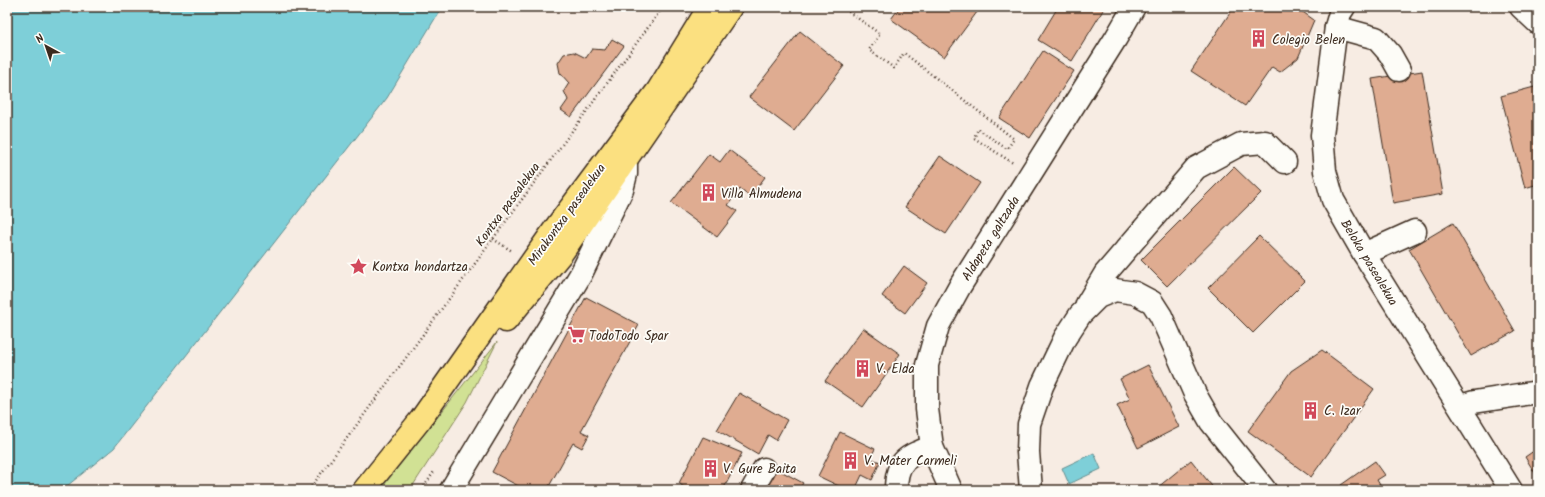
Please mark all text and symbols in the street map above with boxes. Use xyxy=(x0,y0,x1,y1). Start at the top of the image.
north arrow xyxy=(26,26,66,66)
building icon: Colegio Belen xyxy=(1249,29,1269,49)
text: N xyxy=(32,30,49,48)
place label: Colegio Belen xyxy=(1272,30,1345,51)
street label: Kontxa pasealekua xyxy=(470,158,546,251)
street label: Mirakontxa pasealekua xyxy=(523,159,612,270)
building icon: Villa Almudena xyxy=(698,183,718,203)
place label: Villa Almudena xyxy=(721,184,802,205)
street label: Aldapeta galtzada xyxy=(957,192,1026,285)
street label: Beloka pasealekua xyxy=(1335,215,1403,310)
place icon: Kontxa hondartza xyxy=(349,256,369,276)
place label: Kontxa hondartza xyxy=(372,257,468,278)
supermarket icon: TodoTodo Spar xyxy=(566,325,586,345)
place label: TodoTodo Spar xyxy=(589,326,669,347)
building icon: V. Elda xyxy=(853,358,873,378)
place label: V. Elda xyxy=(876,359,915,380)
building icon: C. Izar xyxy=(1301,400,1321,420)
place label: C. Izar xyxy=(1324,401,1361,422)
building icon: V. Mater Carmeli xyxy=(841,450,861,470)
place label: V. Mater Carmeli xyxy=(864,451,958,472)
building icon: V. Gure Baita xyxy=(700,458,720,478)
place label: V. Gure Baita xyxy=(723,459,796,480)

